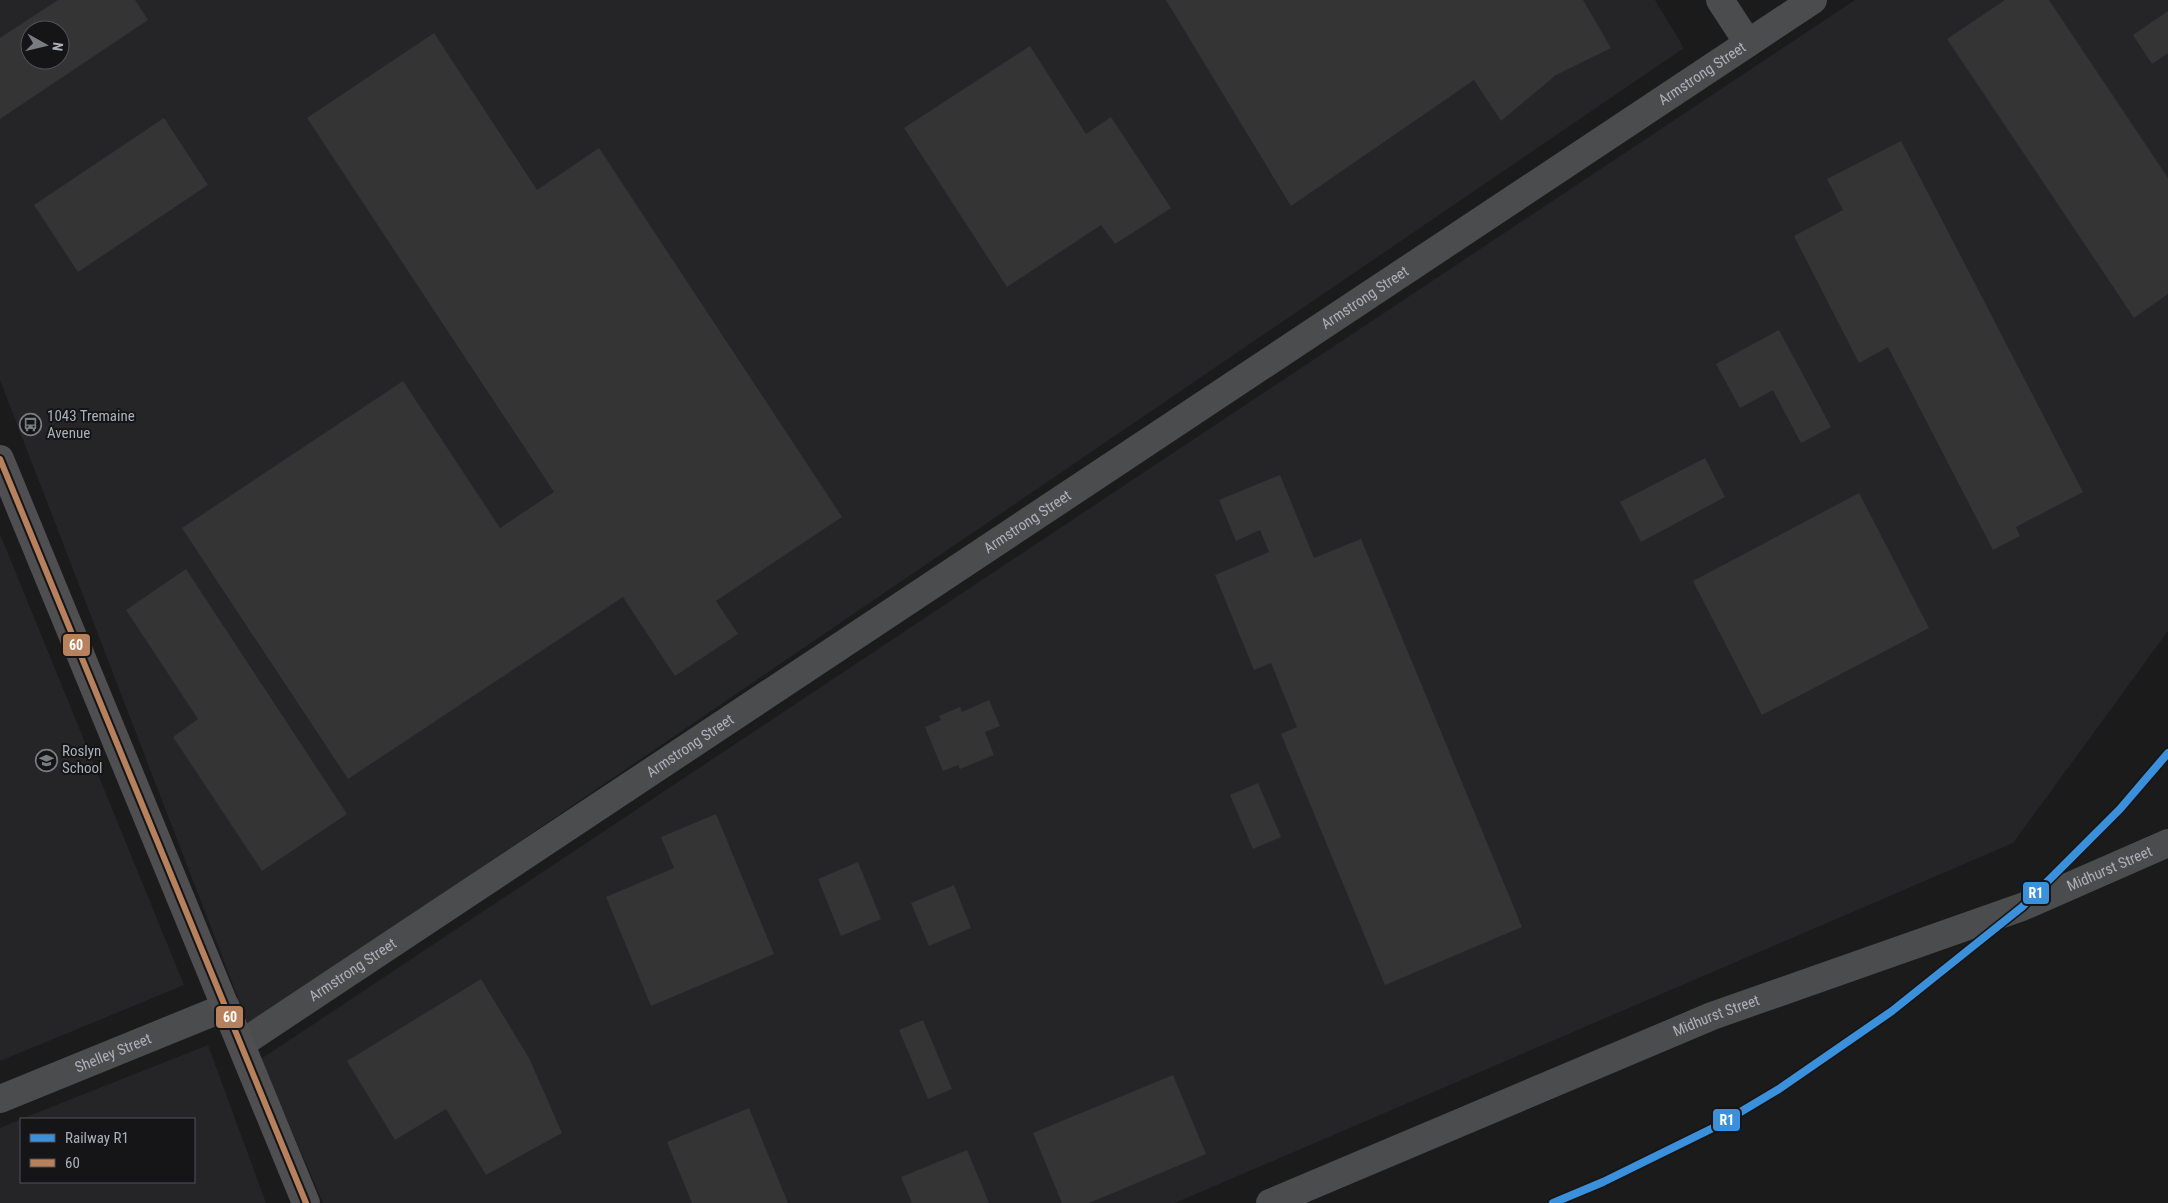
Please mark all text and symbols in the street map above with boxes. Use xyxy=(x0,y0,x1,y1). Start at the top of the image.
north arrow xyxy=(20,20,70,70)
street label: Armstrong Street xyxy=(1655,38,1749,109)
text: N xyxy=(49,41,66,52)
street label: Armstrong Street xyxy=(1318,262,1412,333)
place label: 1043 Tremaine Avenue xyxy=(47,407,135,442)
bus stop icon: 1043 Tremaine Avenue xyxy=(19,413,43,437)
street label: Armstrong Street xyxy=(980,486,1074,557)
line badge: 60 xyxy=(62,633,91,657)
text: 60 xyxy=(69,637,83,653)
street label: Armstrong Street xyxy=(643,710,737,781)
place label: Roslyn School xyxy=(62,742,102,777)
school or university icon: Roslyn School xyxy=(34,748,58,772)
street label: Midhurst Street xyxy=(2064,842,2155,895)
line badge: R1 xyxy=(2022,881,2050,905)
text: R1 xyxy=(2029,885,2043,901)
street label: Armstrong Street xyxy=(306,934,400,1005)
street label: Midhurst Street xyxy=(1670,991,1762,1040)
line badge: 60 xyxy=(215,1005,244,1029)
text: 60 xyxy=(223,1009,237,1025)
street label: Shelley Street xyxy=(72,1029,154,1077)
line badge: R1 xyxy=(1712,1108,1741,1132)
text: R1 xyxy=(1720,1112,1734,1128)
legend xyxy=(20,1118,195,1183)
text: Railway R1 xyxy=(65,1129,129,1147)
text: 60 xyxy=(65,1154,80,1172)

